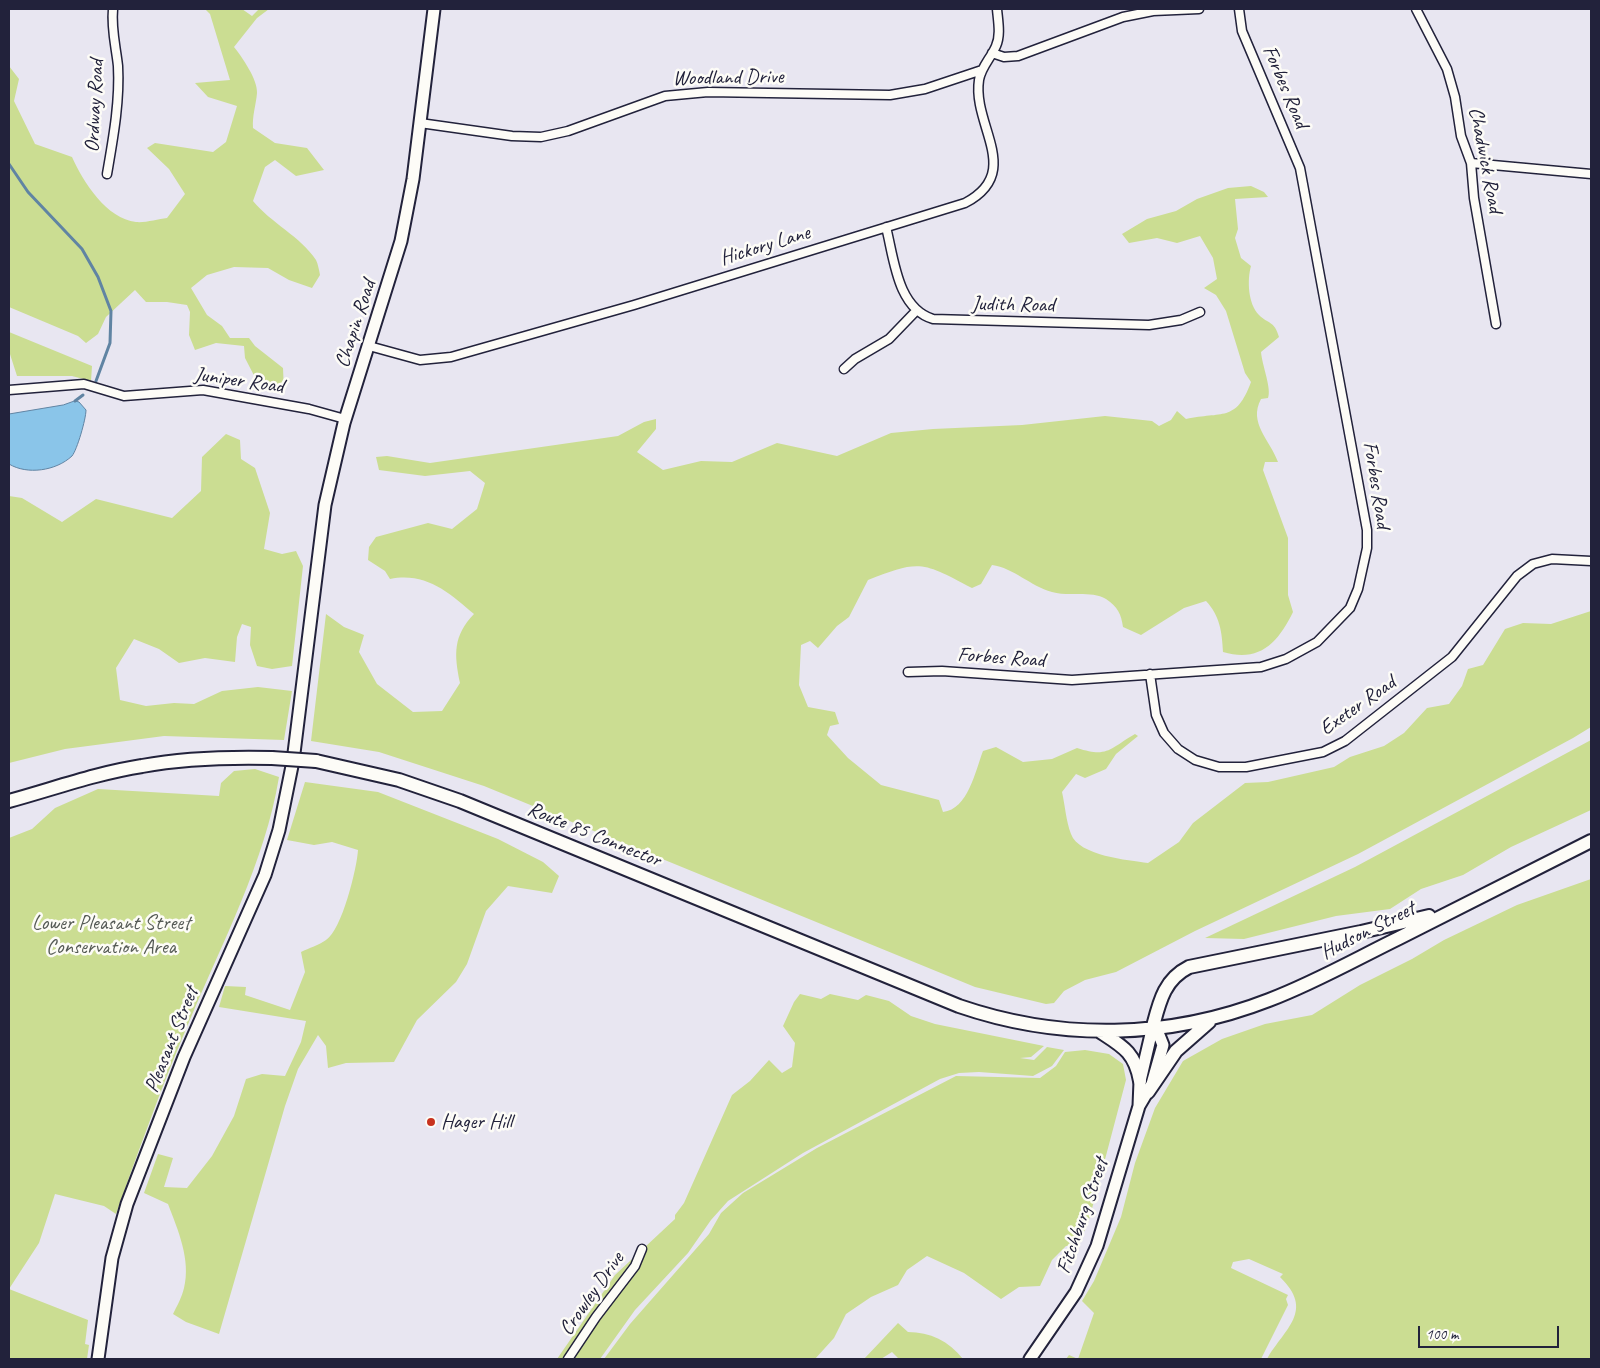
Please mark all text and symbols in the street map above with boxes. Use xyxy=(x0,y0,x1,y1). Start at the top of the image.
street label: Forbes Road xyxy=(1256,42,1314,132)
street label: Ordway Road xyxy=(80,59,110,153)
street label: Woodland Drive xyxy=(672,64,784,92)
street label: Chadwick Road xyxy=(1462,105,1508,215)
street label: Hickory Lane xyxy=(717,220,813,272)
street label: Chapin Road xyxy=(330,277,382,371)
street label: Judith Road xyxy=(971,292,1055,318)
street label: Juniper Road xyxy=(193,362,285,400)
street label: Forbes Road xyxy=(1357,440,1395,530)
street label: Forbes Road xyxy=(957,642,1045,674)
street label: Exeter Road xyxy=(1315,671,1401,741)
street label: Route 85 Connector xyxy=(523,797,665,873)
street label: Hudson Street xyxy=(1317,896,1419,966)
park label: Lower Pleasant Street Conservation Area xyxy=(32,910,190,960)
street label: Pleasant Street xyxy=(139,983,205,1097)
place label: Hager Hill xyxy=(441,1109,512,1135)
marker: Hager Hill xyxy=(425,1116,437,1128)
street label: Fitchburg Street xyxy=(1052,1155,1114,1277)
street label: Crowley Drive xyxy=(554,1247,630,1341)
scale bar xyxy=(1420,1316,1561,1348)
text: 100 m xyxy=(1426,1325,1458,1344)

